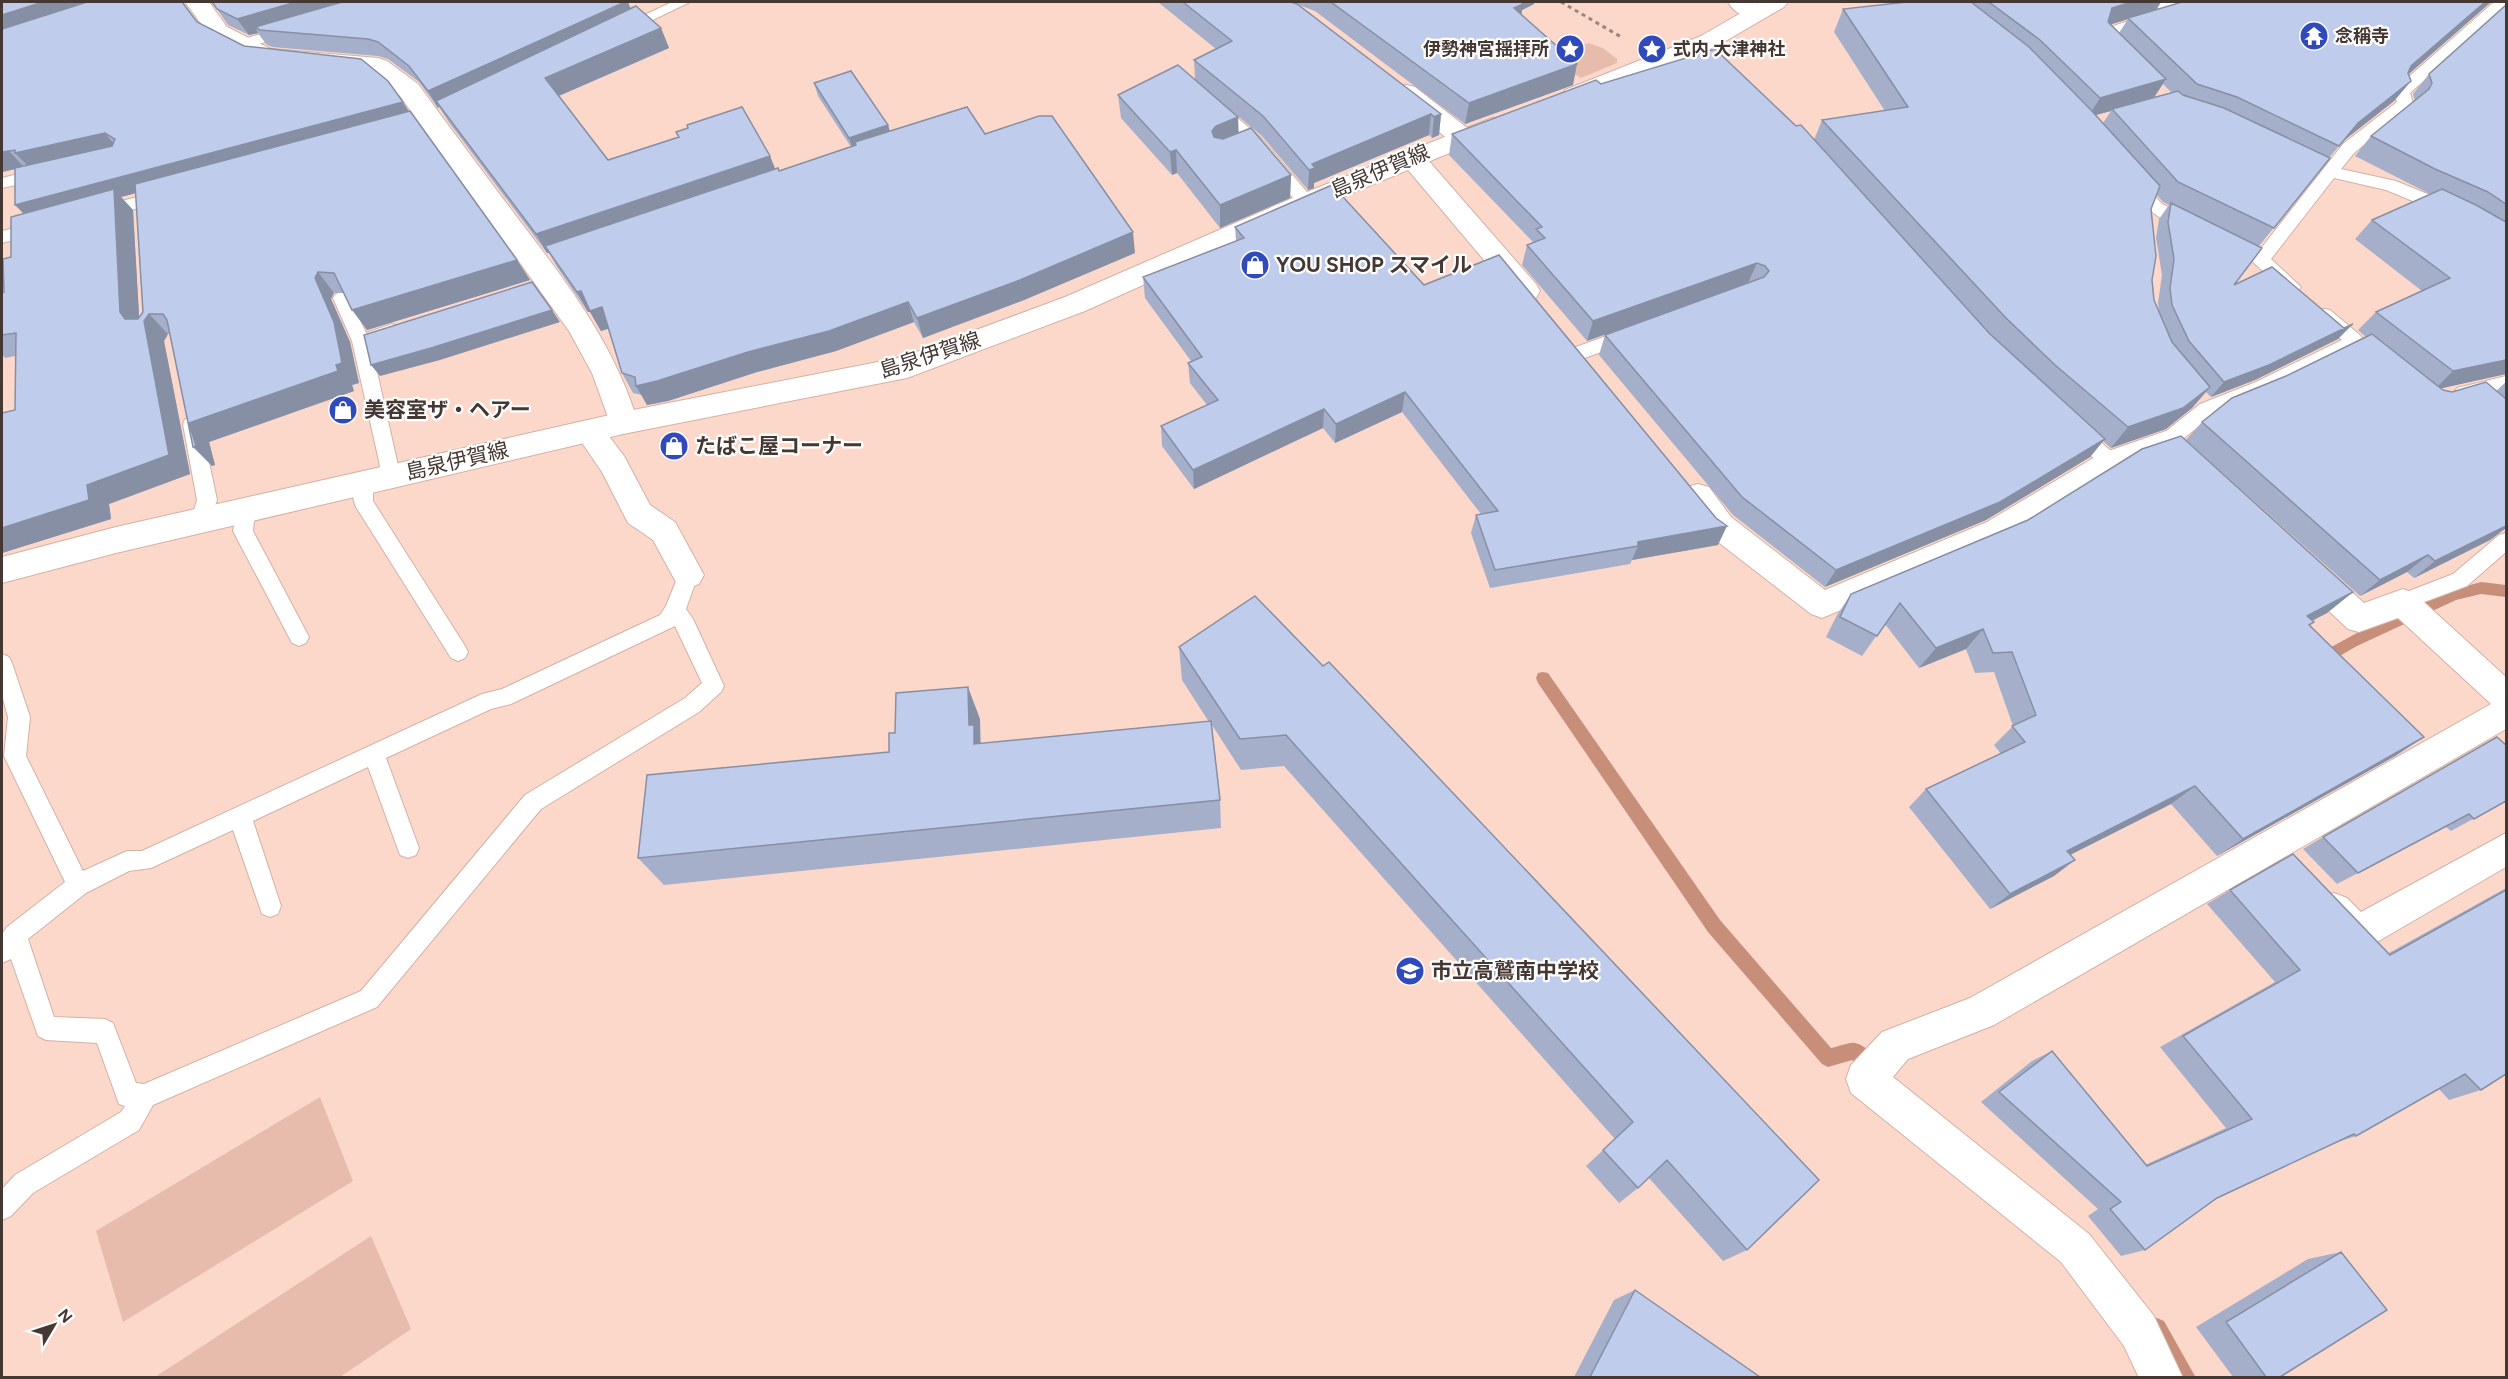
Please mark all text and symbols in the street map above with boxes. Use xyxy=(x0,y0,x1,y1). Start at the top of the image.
temple icon: 念稱寺 xyxy=(2298,20,2330,52)
place label: 念稱寺 xyxy=(2335,25,2389,47)
place icon: 伊勢神宮揺拝所 xyxy=(1554,33,1586,65)
place icon: 式内 大津神社 xyxy=(1636,33,1668,65)
place label: 伊勢神宮揺拝所 xyxy=(1423,38,1549,60)
place label: 式内 大津神社 xyxy=(1673,38,1785,60)
street label: 島泉伊賀線 xyxy=(1327,139,1433,203)
shop icon: YOU SHOP スマイル xyxy=(1239,249,1271,281)
place label: YOU SHOP スマイル xyxy=(1276,252,1472,277)
street label: 島泉伊賀線 xyxy=(876,326,984,383)
shop icon: 美容室ザ・ヘアー xyxy=(327,394,359,426)
place label: 美容室ザ・ヘアー xyxy=(364,397,531,422)
shop icon: たばこ屋コーナー xyxy=(658,430,690,462)
place label: たばこ屋コーナー xyxy=(695,433,863,458)
street label: 島泉伊賀線 xyxy=(403,437,511,485)
school or university icon: 市立高鷲南中学校 xyxy=(1394,955,1426,987)
place label: 市立高鷲南中学校 xyxy=(1431,958,1599,983)
north arrow xyxy=(24,1295,84,1355)
text: N xyxy=(54,1305,77,1327)

